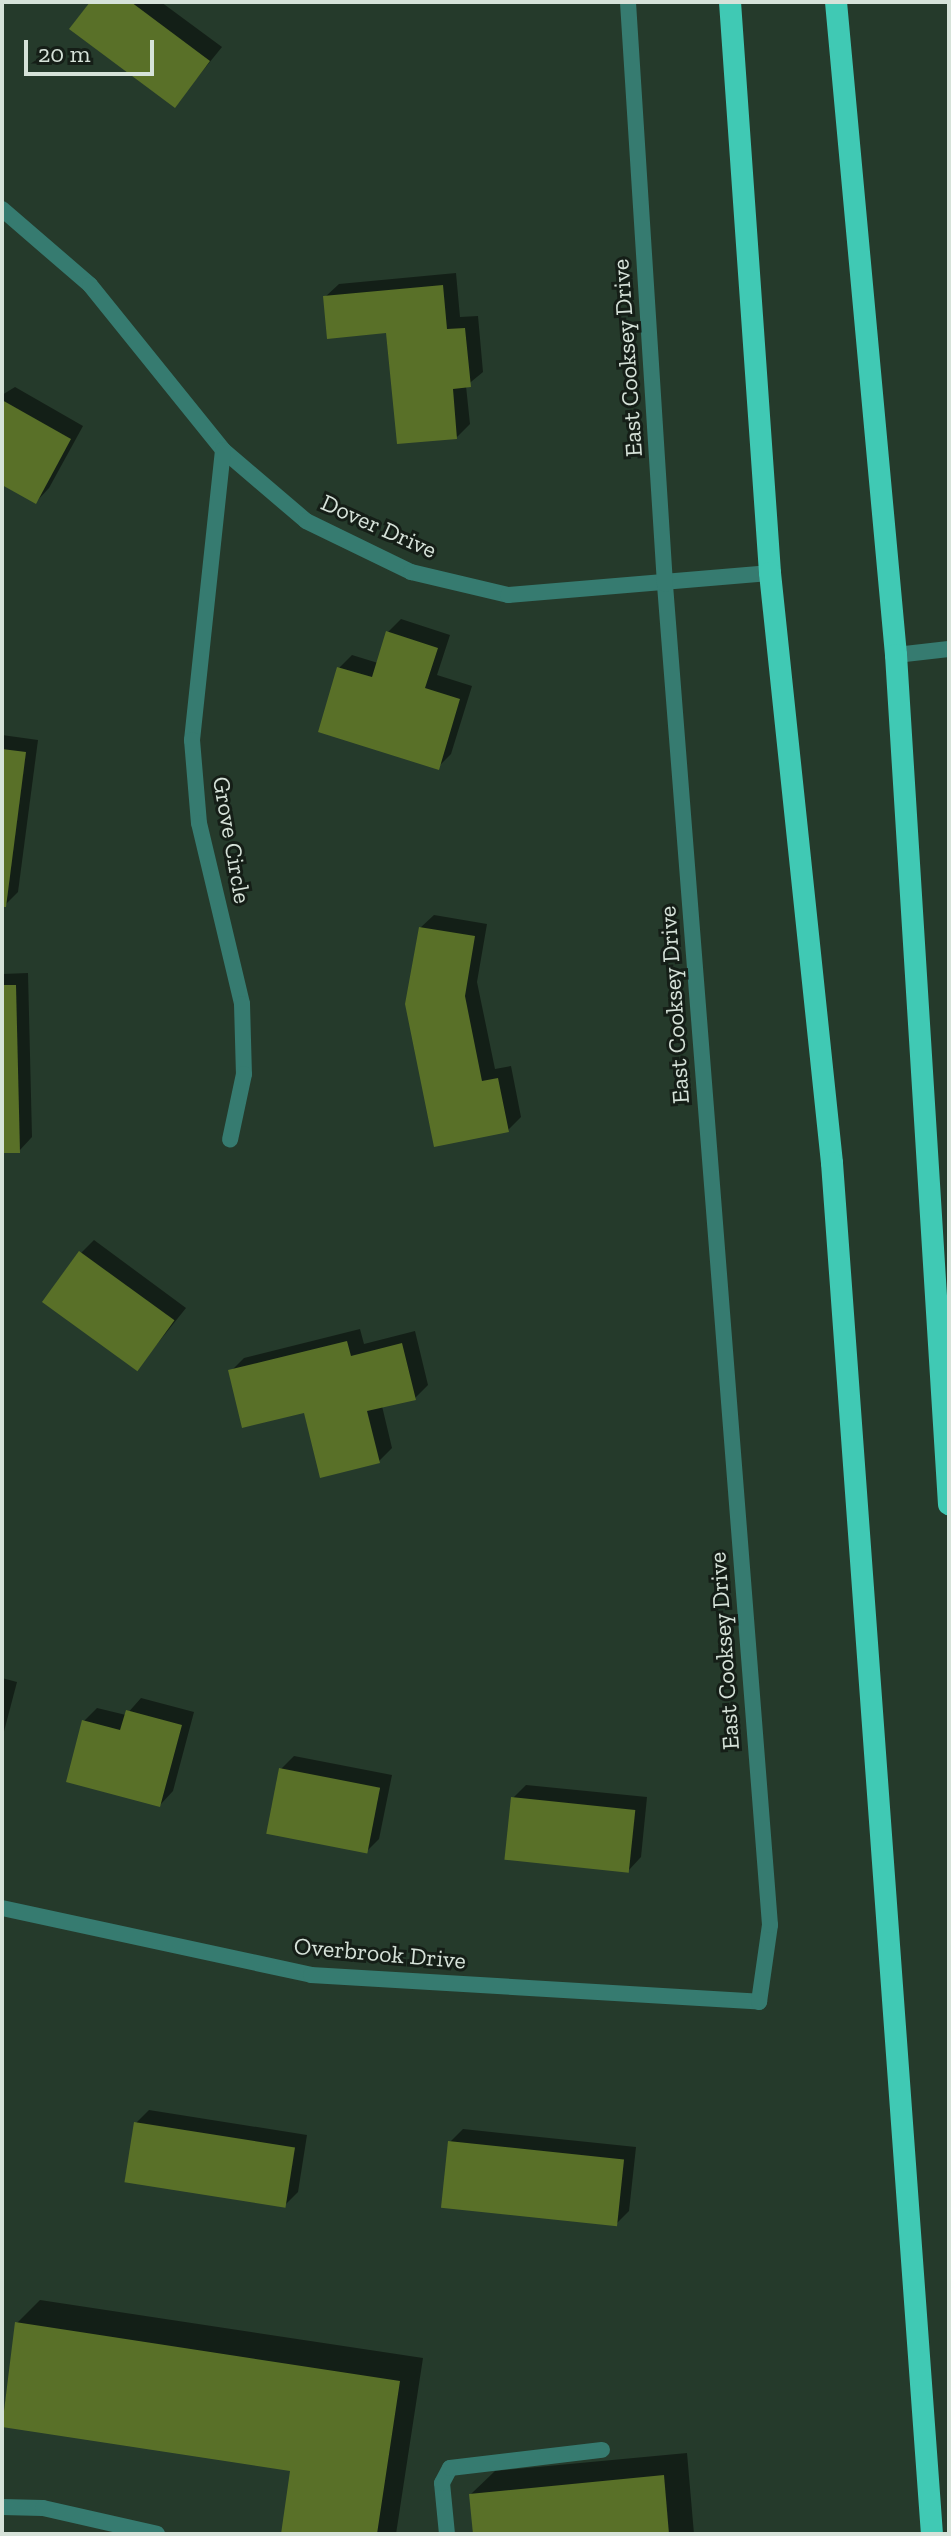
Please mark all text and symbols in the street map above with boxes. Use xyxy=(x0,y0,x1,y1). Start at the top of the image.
scale bar xyxy=(28,24,158,74)
text: 20 m xyxy=(38,39,90,68)
street label: East Cooksey Drive xyxy=(606,258,648,458)
street label: Dover Drive xyxy=(317,488,441,564)
street label: Grove Circle xyxy=(207,774,257,906)
street label: East Cooksey Drive xyxy=(653,905,695,1105)
street label: East Cooksey Drive xyxy=(703,1551,745,1751)
street label: Overbrook Drive xyxy=(293,1931,467,1975)

